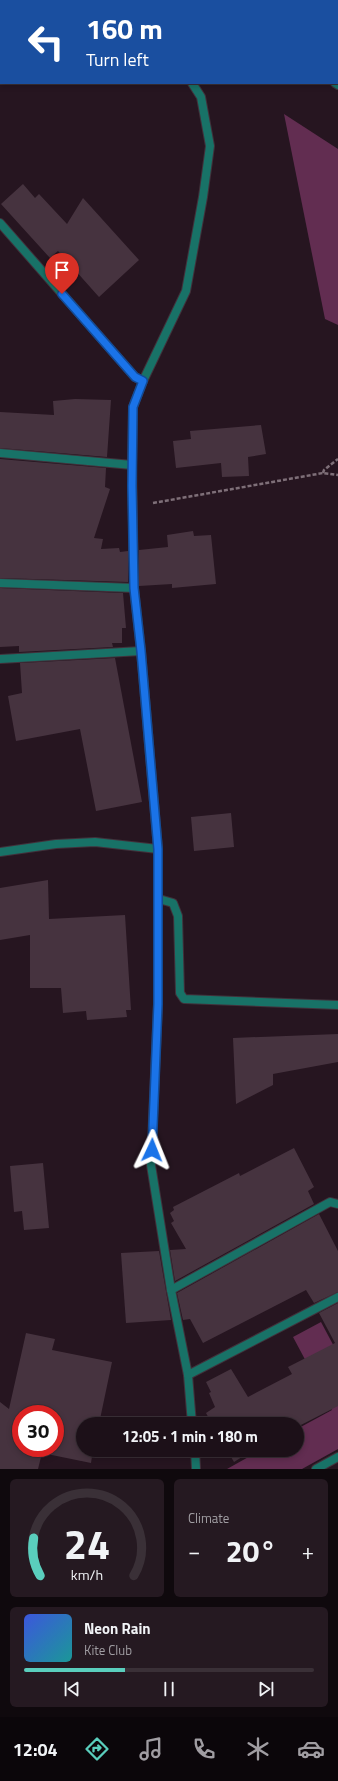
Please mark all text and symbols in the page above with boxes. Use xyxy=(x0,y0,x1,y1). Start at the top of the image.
text: 160 m xyxy=(86,7,163,50)
icon: left xyxy=(20,16,72,68)
text: Turn left xyxy=(86,46,149,73)
pin xyxy=(45,253,79,294)
icon: arrive xyxy=(51,259,73,281)
position arrow xyxy=(131,1129,173,1171)
speed limit sign: 30 xyxy=(12,1405,64,1457)
text: 12:05 · 1 min · 180 m xyxy=(122,1425,258,1448)
text: Climate xyxy=(188,1508,229,1528)
text: 24 xyxy=(64,1512,110,1575)
text: 20° xyxy=(226,1528,276,1574)
text: − xyxy=(188,1534,200,1568)
text: + xyxy=(302,1534,314,1568)
text: km/h xyxy=(71,1564,103,1586)
text: Neon Rain xyxy=(84,1617,151,1640)
text: Kite Club xyxy=(84,1640,132,1660)
icon: previous xyxy=(61,1678,83,1700)
icon: pause xyxy=(158,1678,180,1700)
icon: next xyxy=(255,1678,277,1700)
icon: directions xyxy=(83,1735,111,1763)
icon: music xyxy=(137,1735,165,1763)
icon: phone xyxy=(190,1735,218,1763)
icon: climate xyxy=(244,1735,272,1763)
icon: car xyxy=(297,1735,325,1763)
text: 12:04 xyxy=(13,1736,58,1763)

